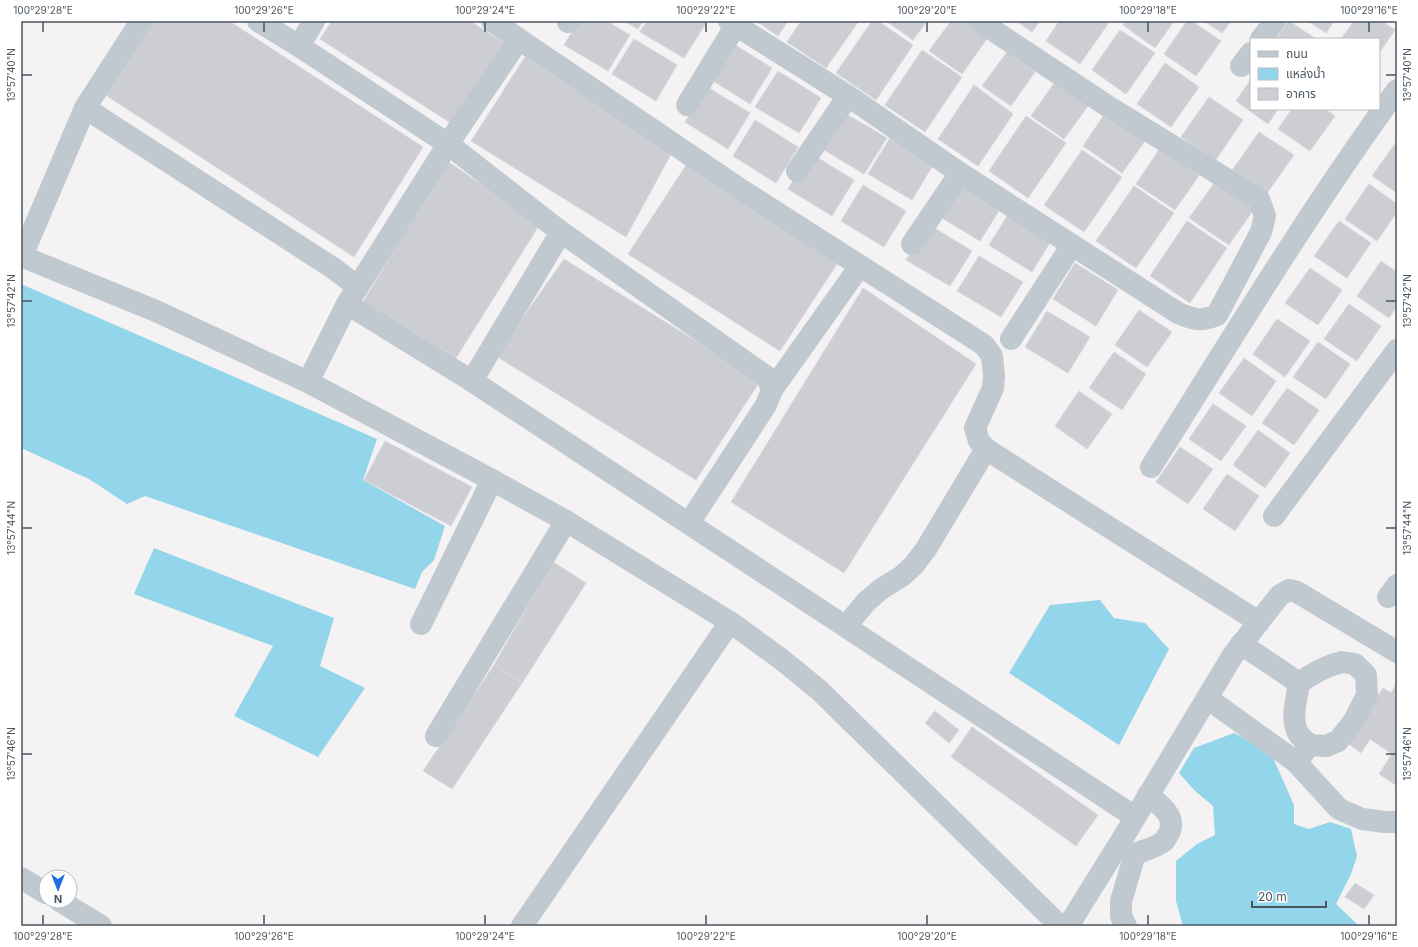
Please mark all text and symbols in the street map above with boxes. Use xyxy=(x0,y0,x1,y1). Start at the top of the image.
text: 100°29'28"E xyxy=(13,4,73,16)
text: 100°29'26"E xyxy=(234,4,294,16)
text: 100°29'24"E xyxy=(455,4,515,16)
text: 100°29'22"E xyxy=(676,4,736,16)
text: 100°29'20"E xyxy=(897,4,957,16)
text: 100°29'18"E xyxy=(1119,4,1177,16)
text: 100°29'16"E xyxy=(1340,4,1398,16)
legend xyxy=(1250,38,1380,110)
text: ถนน xyxy=(1286,46,1308,61)
text: 13°57'40"N xyxy=(5,48,17,102)
text: 13°57'40"N xyxy=(1401,48,1413,102)
text: แหล่งน้ำ xyxy=(1286,65,1325,81)
text: อาคาร xyxy=(1286,86,1316,101)
text: 13°57'42"N xyxy=(5,274,17,328)
text: 13°57'42"N xyxy=(1401,274,1413,328)
text: 13°57'44"N xyxy=(5,501,17,555)
text: 13°57'44"N xyxy=(1401,501,1413,555)
text: 13°57'46"N xyxy=(5,727,17,781)
text: 13°57'46"N xyxy=(1401,727,1413,781)
north arrow xyxy=(38,869,78,909)
scale bar xyxy=(1252,883,1326,909)
text: 20 m xyxy=(1258,889,1287,904)
text: N xyxy=(54,892,62,906)
text: 100°29'28"E xyxy=(13,930,73,942)
text: 100°29'26"E xyxy=(234,930,294,942)
text: 100°29'24"E xyxy=(455,930,515,942)
text: 100°29'22"E xyxy=(676,930,736,942)
text: 100°29'20"E xyxy=(897,930,957,942)
text: 100°29'18"E xyxy=(1119,930,1177,942)
text: 100°29'16"E xyxy=(1340,930,1398,942)

